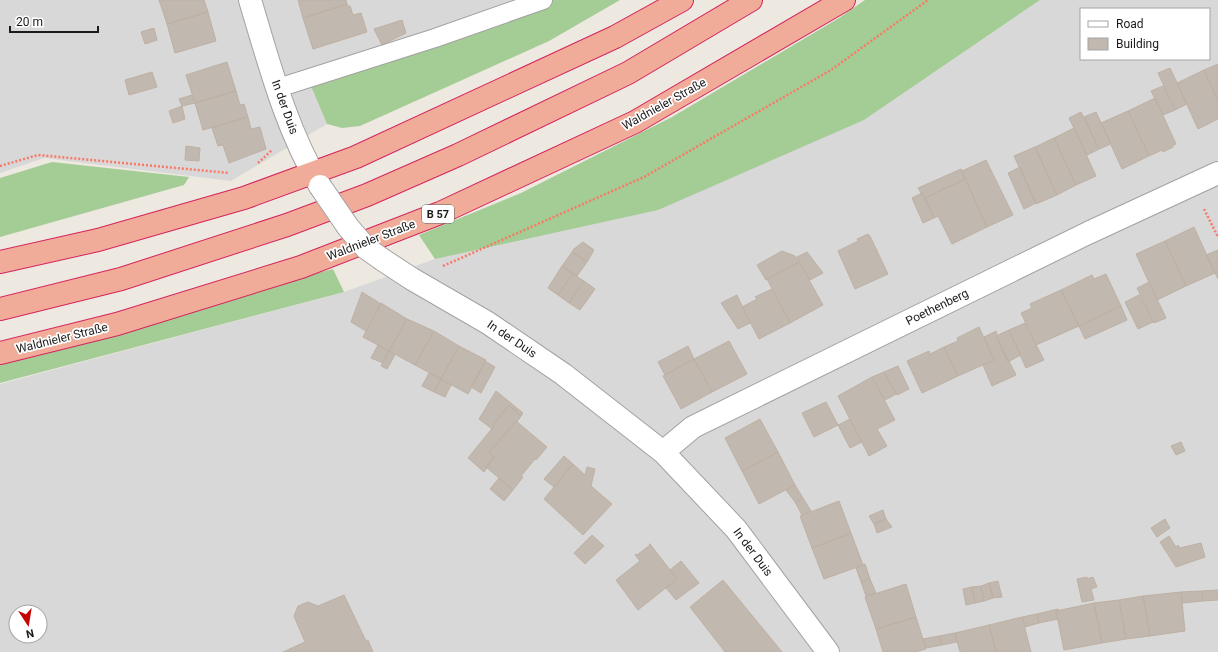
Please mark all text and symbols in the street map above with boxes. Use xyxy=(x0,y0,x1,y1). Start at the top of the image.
scale bar xyxy=(10,8,98,34)
legend xyxy=(1080,8,1210,60)
text: 20 m xyxy=(16,15,43,29)
text: Road xyxy=(1116,17,1144,31)
text: Building xyxy=(1116,37,1159,51)
street label: Waldnieler Straße xyxy=(620,75,708,133)
street label: In der Duis xyxy=(269,78,301,136)
road number: B 57 xyxy=(422,205,454,223)
street label: Waldnieler Straße xyxy=(325,217,417,263)
street label: Poethenberg xyxy=(903,286,971,328)
street label: In der Duis xyxy=(485,317,539,361)
street label: Waldnieler Straße xyxy=(15,320,109,356)
street label: In der Duis xyxy=(730,525,776,579)
north arrow xyxy=(8,604,48,644)
text: N xyxy=(25,626,35,641)

